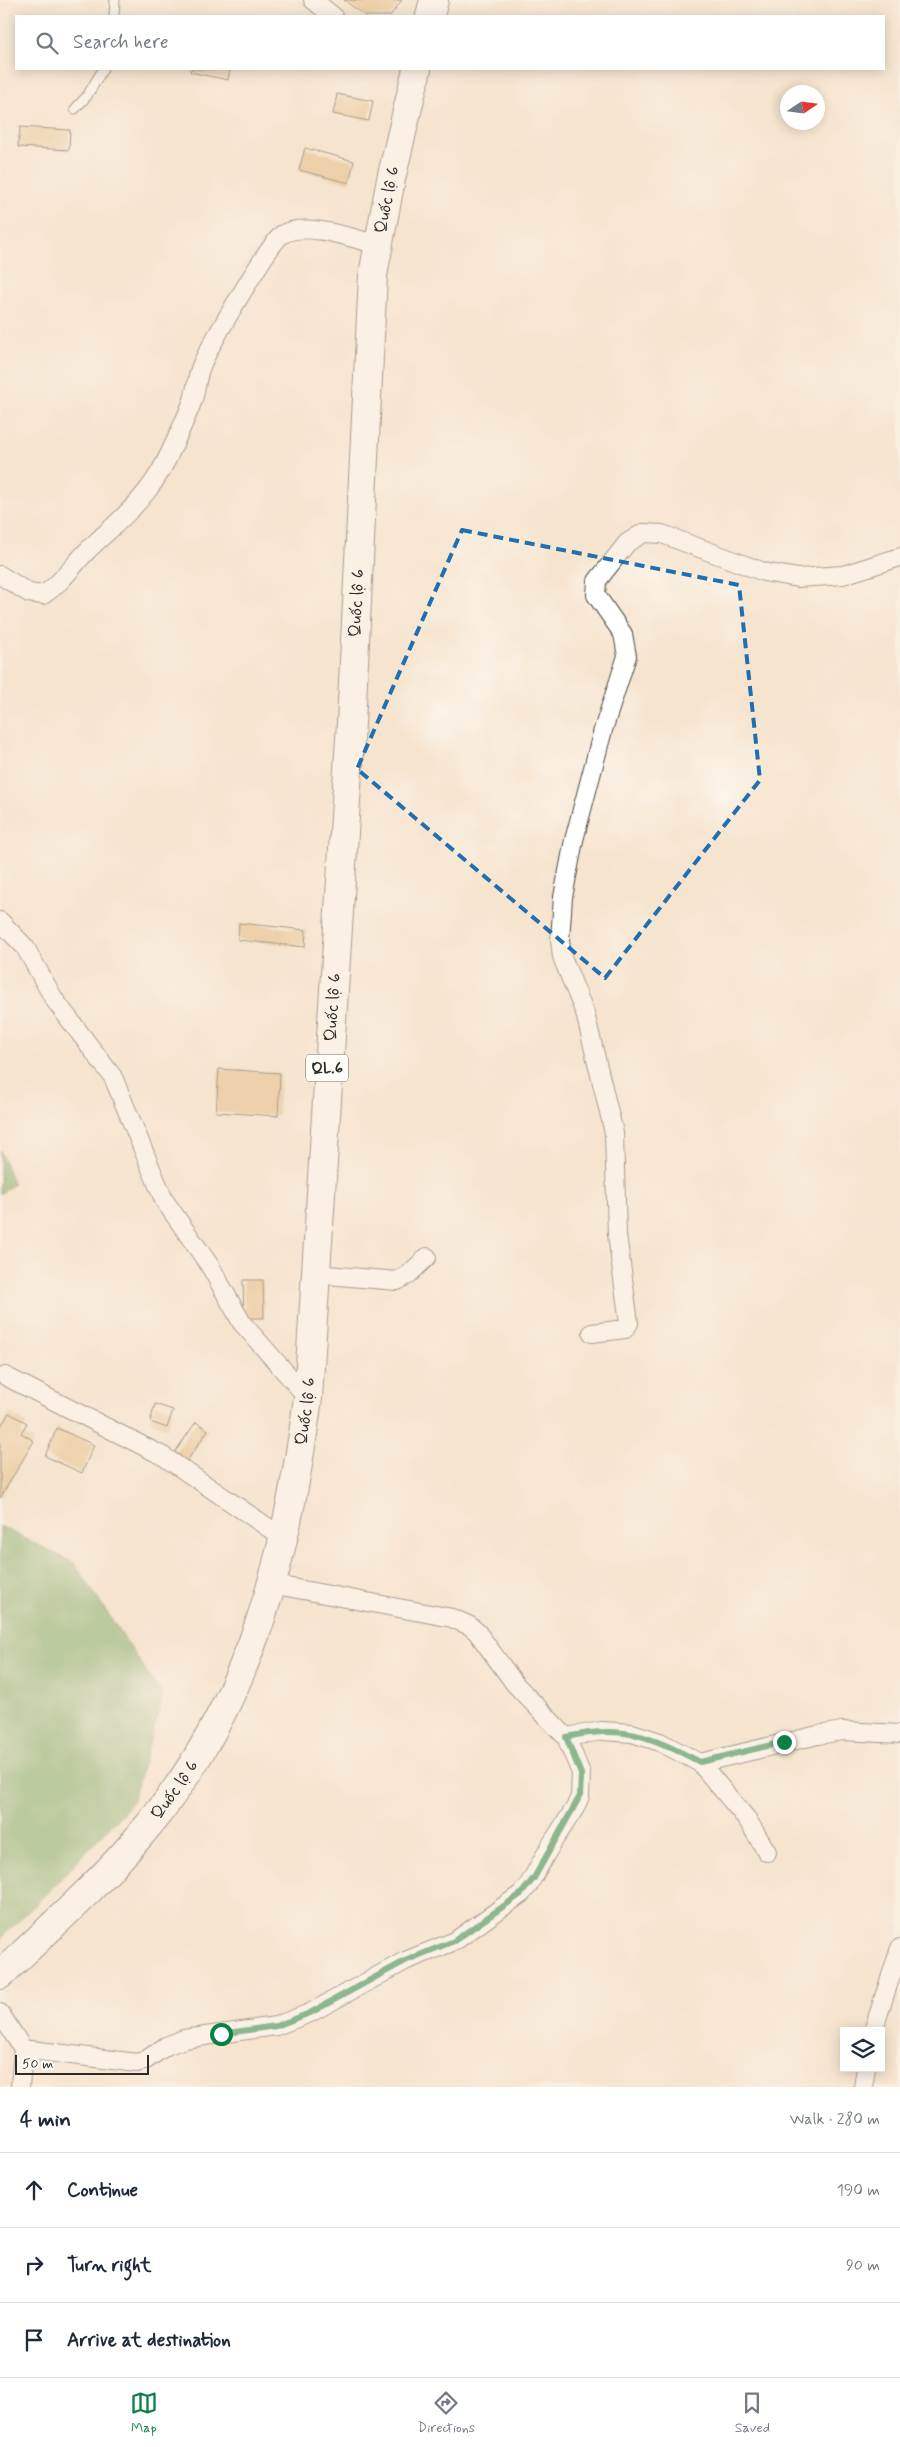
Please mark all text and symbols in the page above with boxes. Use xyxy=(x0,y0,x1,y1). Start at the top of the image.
search box xyxy=(15,15,885,70)
icon: search xyxy=(33,29,61,57)
text: Search here xyxy=(73,30,169,55)
north arrow xyxy=(780,85,825,130)
street label: Quốc lộ 6 xyxy=(369,164,406,235)
street label: Quốc lộ 6 xyxy=(343,568,371,638)
street label: Quốc lộ 6 xyxy=(319,973,347,1042)
road number: QL.6 xyxy=(306,1054,348,1082)
street label: Quốc lộ 6 xyxy=(289,1377,321,1447)
route end xyxy=(773,1731,796,1754)
street label: Quốc lộ 6 xyxy=(145,1756,204,1825)
route start xyxy=(210,2023,233,2046)
map controls xyxy=(840,2027,885,2072)
button: layers xyxy=(840,2027,885,2072)
scale bar xyxy=(15,2052,149,2075)
text: 50 m xyxy=(22,2055,53,2073)
text: 4 min xyxy=(20,2106,71,2134)
text: Walk · 280 m xyxy=(790,2109,880,2130)
icon: ahead xyxy=(20,2176,48,2204)
text: Continue xyxy=(67,2178,138,2203)
text: 190 m xyxy=(837,2180,880,2201)
icon: right xyxy=(20,2251,48,2279)
text: Turn right xyxy=(67,2253,151,2278)
text: 90 m xyxy=(846,2255,880,2276)
icon: arrive xyxy=(20,2326,48,2354)
text: Arrive at destination xyxy=(67,2328,231,2353)
tab: Map xyxy=(130,2389,158,2437)
tab: Directions xyxy=(418,2389,475,2437)
tab: Saved xyxy=(735,2389,770,2437)

